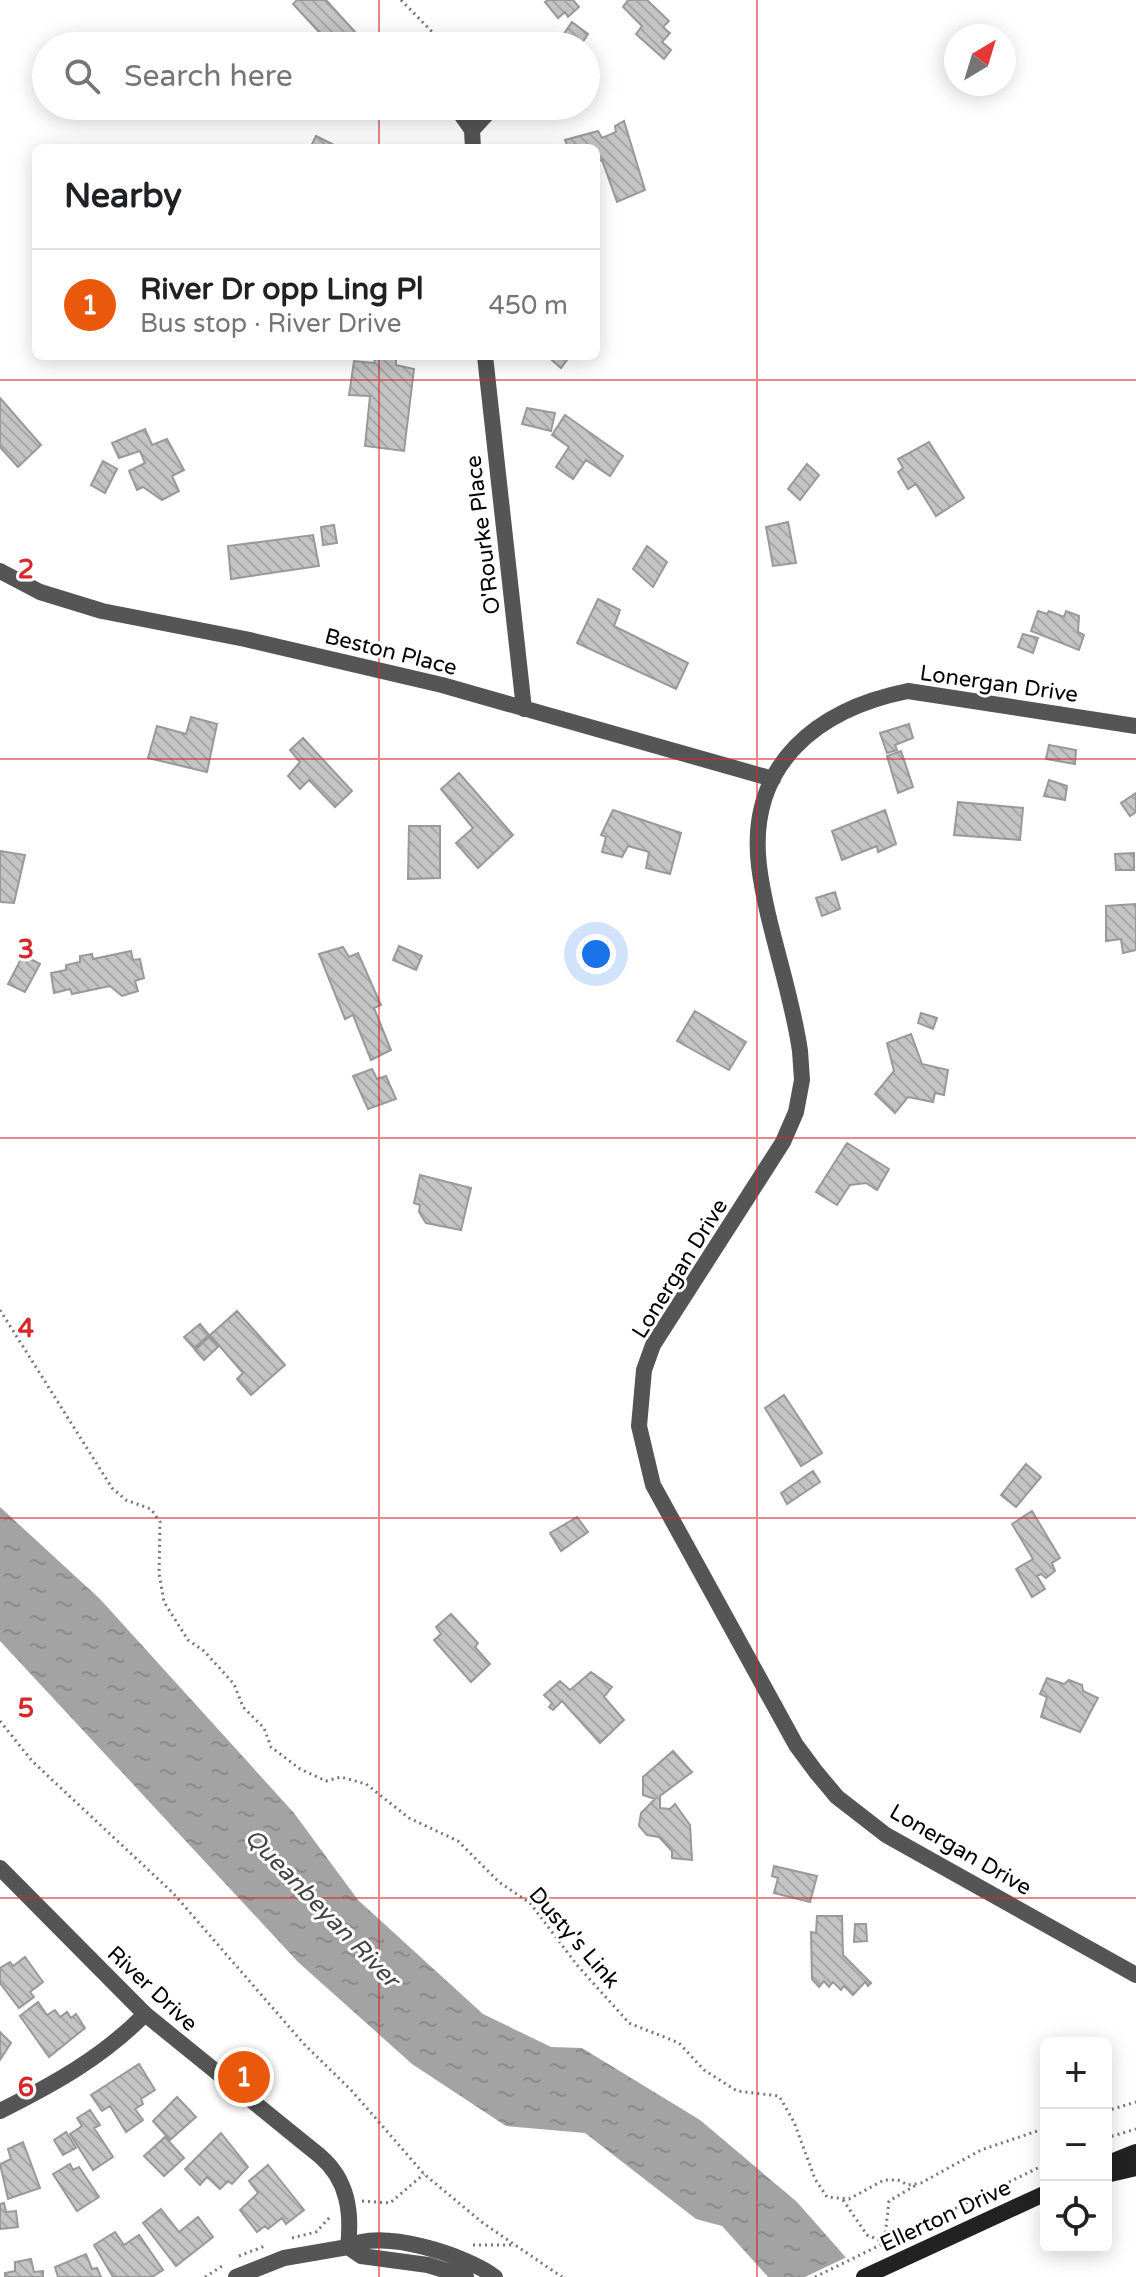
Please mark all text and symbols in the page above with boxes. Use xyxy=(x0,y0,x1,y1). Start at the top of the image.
north arrow xyxy=(944,24,1016,96)
search box xyxy=(32,32,600,120)
icon: search xyxy=(60,54,104,98)
text: Search here xyxy=(124,58,293,95)
text: Nearby xyxy=(64,176,182,217)
text: River Dr opp Ling Pl xyxy=(140,271,423,308)
text: 1 xyxy=(82,290,98,321)
text: 450 m xyxy=(488,290,568,321)
text: Bus stop · River Drive xyxy=(140,308,402,339)
street label: O'Rourke Place xyxy=(460,454,506,616)
text: 2 xyxy=(18,554,34,585)
street label: Beston Place xyxy=(322,623,460,681)
street label: Lonergan Drive xyxy=(918,660,1080,708)
text: 3 xyxy=(18,934,34,965)
your location xyxy=(576,934,616,974)
street label: Lonergan Drive xyxy=(627,1194,733,1343)
text: 4 xyxy=(18,1313,34,1344)
text: 5 xyxy=(18,1693,34,1724)
street label: Lonergan Drive xyxy=(885,1799,1036,1901)
water label: Queanbeyan River xyxy=(238,1823,407,1996)
street label: Dusty's Link xyxy=(523,1882,625,1993)
street label: River Drive xyxy=(102,1941,203,2037)
map controls xyxy=(1040,2037,1112,2253)
button: + xyxy=(1040,2037,1112,2109)
pin: 1 xyxy=(218,2047,270,2107)
text: 6 xyxy=(18,2072,34,2103)
button: − xyxy=(1040,2109,1112,2181)
street label: Ellerton Drive xyxy=(876,2174,1015,2257)
button: locate xyxy=(1040,2181,1112,2253)

